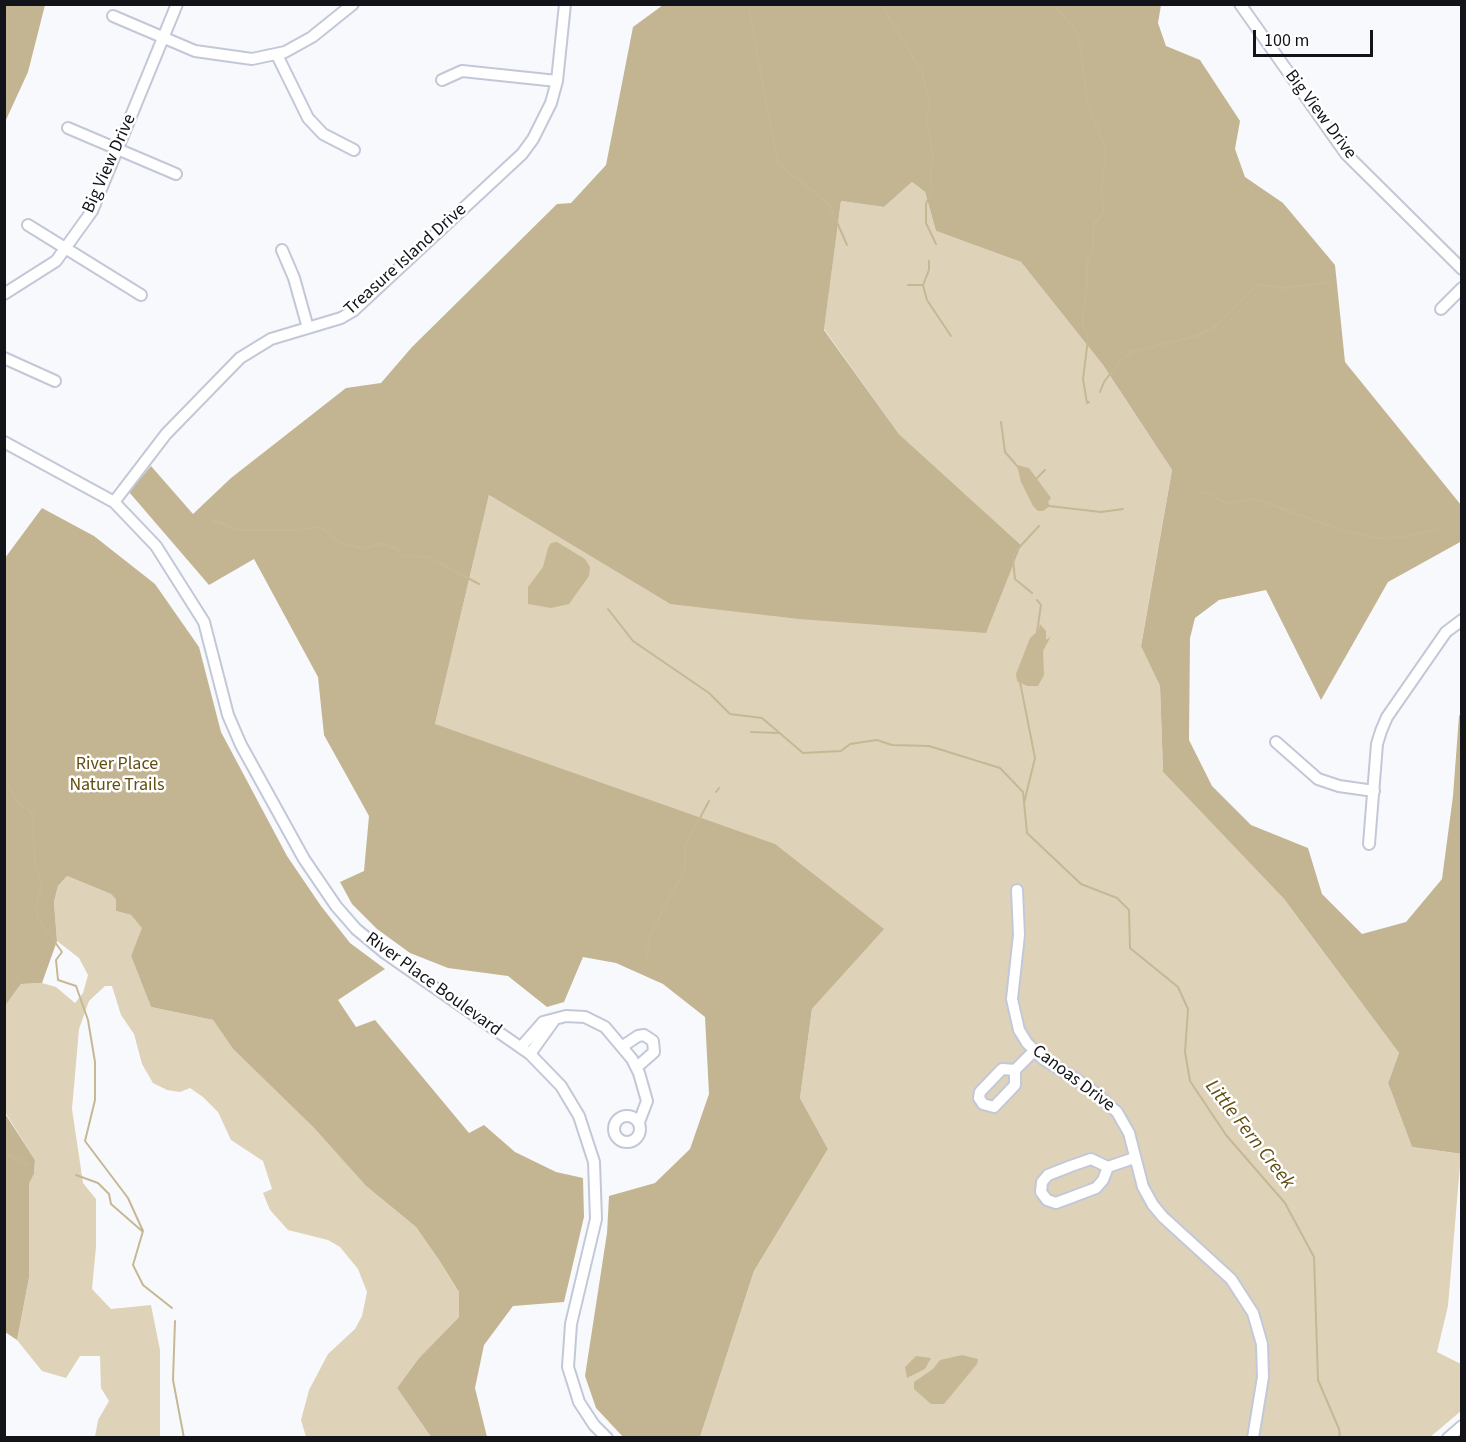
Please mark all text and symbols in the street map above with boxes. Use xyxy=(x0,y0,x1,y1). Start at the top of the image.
scale bar xyxy=(1256,18,1376,56)
text: 100 m xyxy=(1264,28,1309,53)
street label: Big View Drive xyxy=(1279,66,1361,164)
street label: Big View Drive xyxy=(79,111,141,217)
street label: Treasure Island Drive xyxy=(340,199,472,321)
park label: River Place Nature Trails xyxy=(69,754,165,796)
street label: River Place Boulevard xyxy=(361,928,505,1042)
street label: Canoas Drive xyxy=(1027,1041,1119,1117)
water label: Little Fern Creek xyxy=(1199,1076,1299,1194)

